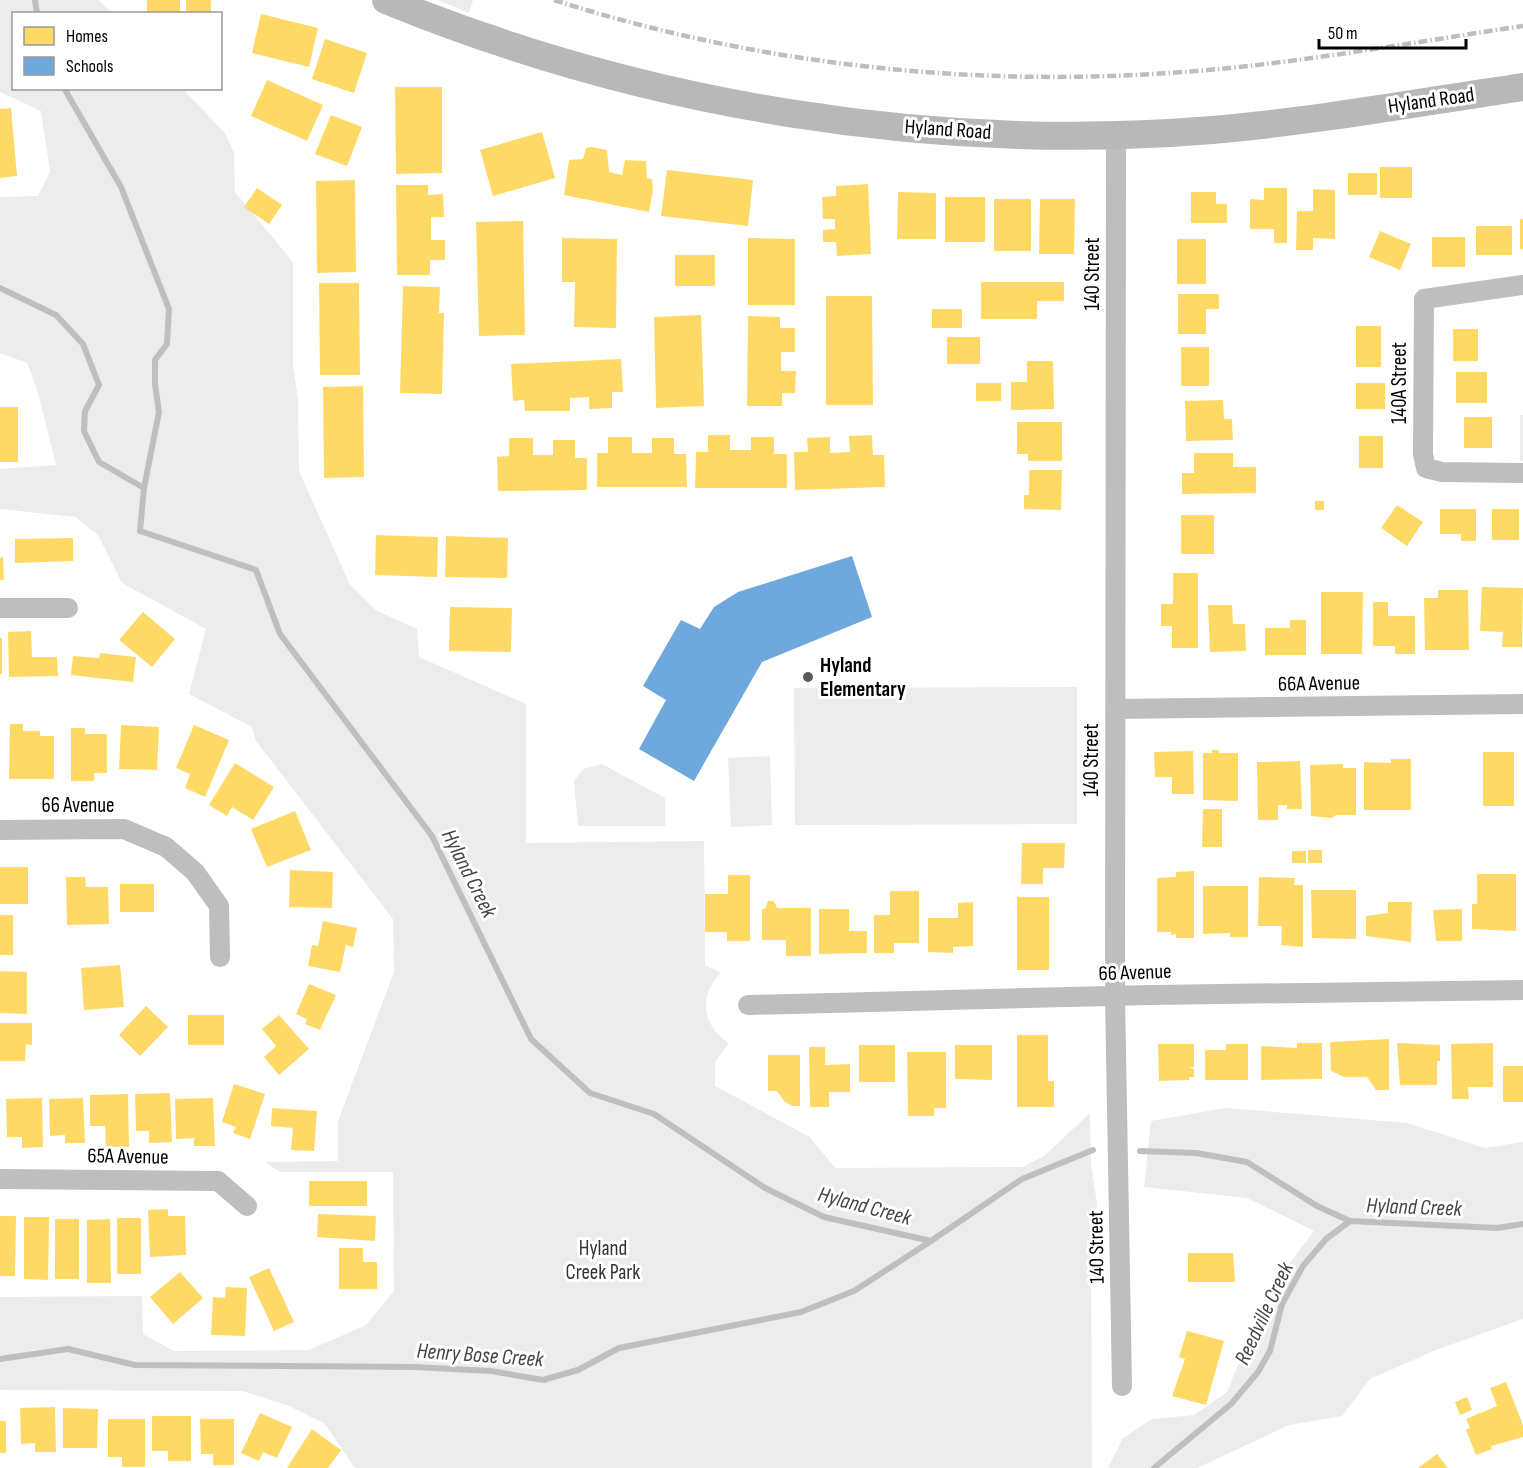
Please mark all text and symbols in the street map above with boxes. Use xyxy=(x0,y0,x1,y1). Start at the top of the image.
legend xyxy=(12,12,222,90)
scale bar xyxy=(1319,12,1466,50)
text: 50 m xyxy=(1328,23,1358,44)
text: Homes xyxy=(66,26,108,47)
text: Schools xyxy=(66,56,113,77)
street label: Hyland Road xyxy=(1386,82,1476,119)
street label: Hyland Road xyxy=(904,114,992,145)
street label: 140 Street xyxy=(1080,237,1105,311)
street label: 140A Street xyxy=(1387,342,1412,424)
place label: Hyland Elementary xyxy=(820,653,906,702)
marker: Hyland Elementary xyxy=(801,670,815,684)
street label: 66A Avenue xyxy=(1278,670,1360,697)
street label: 140 Street xyxy=(1079,723,1104,797)
street label: 66 Avenue xyxy=(41,793,115,818)
water label: Hyland Creek xyxy=(435,825,503,923)
street label: 66 Avenue xyxy=(1098,959,1172,986)
street label: 65A Avenue xyxy=(87,1143,169,1170)
water label: Hyland Creek xyxy=(815,1181,915,1232)
water label: Hyland Creek xyxy=(1366,1192,1463,1223)
street label: 140 Street xyxy=(1083,1210,1110,1284)
park label: Hyland Creek Park xyxy=(566,1236,640,1285)
water label: Reedville Creek xyxy=(1229,1257,1300,1369)
water label: Henry Bose Creek xyxy=(416,1338,545,1373)

